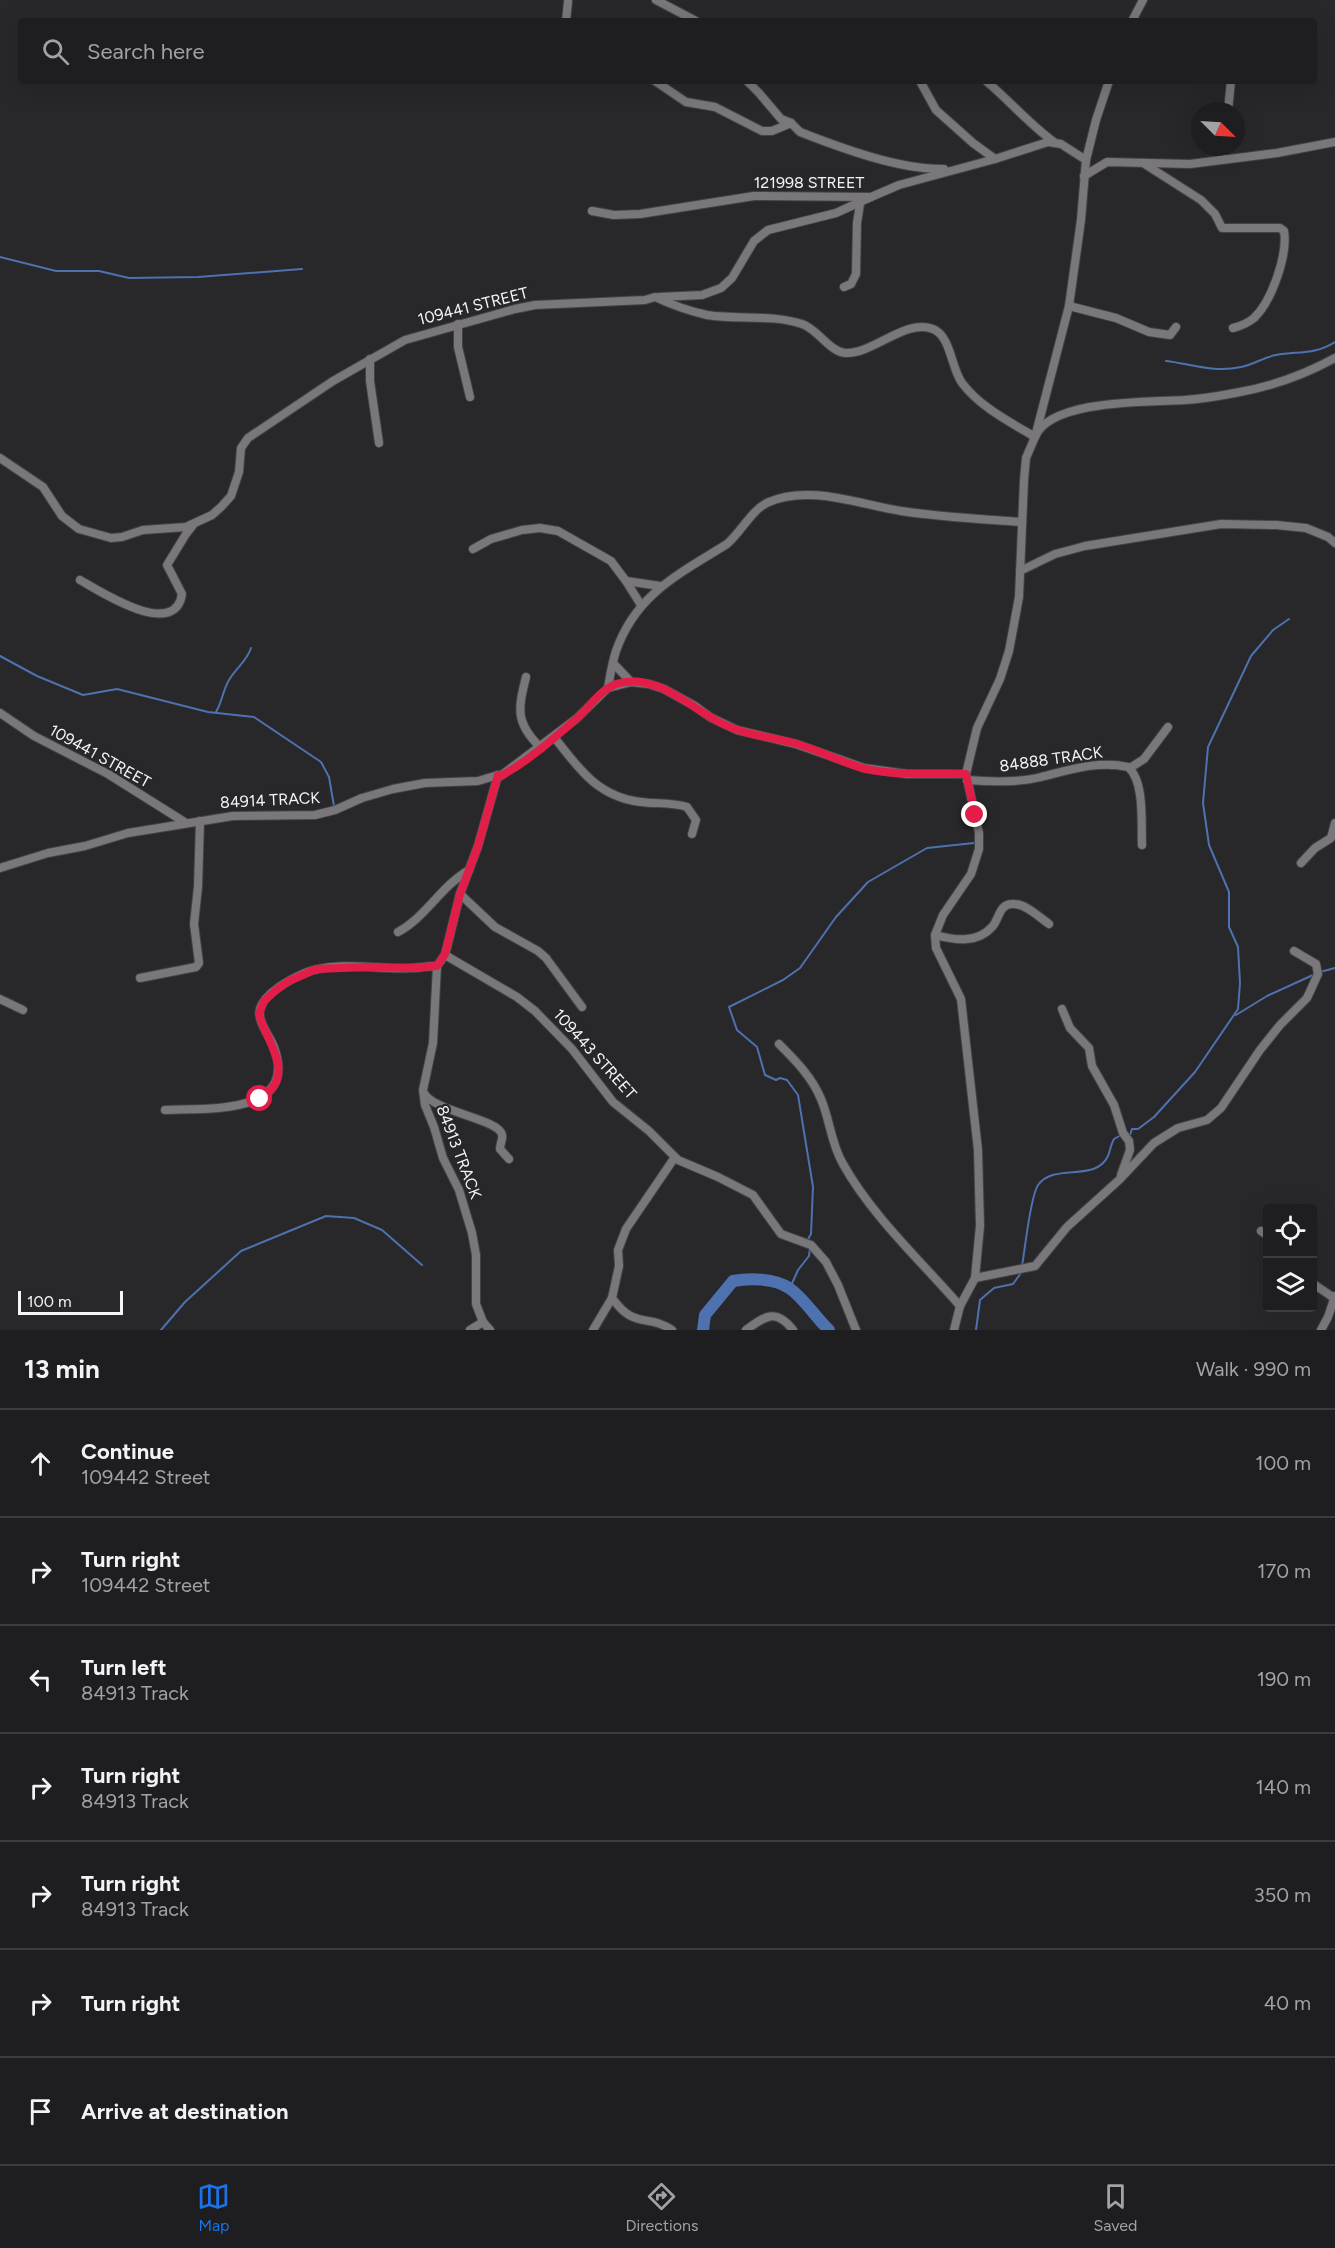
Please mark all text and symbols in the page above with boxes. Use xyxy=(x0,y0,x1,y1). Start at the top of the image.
search box xyxy=(18,18,1317,84)
icon: search xyxy=(39,35,72,68)
text: Search here xyxy=(87,38,205,65)
north arrow xyxy=(1191,102,1245,156)
street label: 121998 STREET xyxy=(754,173,864,192)
street label: 109441 STREET xyxy=(416,283,530,329)
street label: 109441 STREET xyxy=(46,720,154,792)
street label: 84888 TRACK xyxy=(998,742,1104,776)
street label: 84914 TRACK xyxy=(220,788,321,812)
route end xyxy=(961,801,987,827)
street label: 109443 STREET xyxy=(549,1005,641,1103)
route start xyxy=(246,1085,272,1111)
street label: 84913 TRACK xyxy=(432,1102,486,1202)
map controls xyxy=(1263,1204,1317,1312)
button: locate xyxy=(1263,1204,1317,1258)
button: layers xyxy=(1263,1258,1317,1312)
scale bar xyxy=(18,1288,123,1316)
text: 100 m xyxy=(27,1292,72,1311)
text: 13 min xyxy=(24,1353,100,1385)
text: Walk · 990 m xyxy=(1196,1357,1311,1381)
text: Continue xyxy=(81,1438,174,1465)
icon: ahead xyxy=(24,1447,57,1480)
text: 100 m xyxy=(1255,1451,1311,1475)
text: 109442 Street xyxy=(81,1465,210,1489)
text: Turn right xyxy=(81,1546,180,1573)
icon: right xyxy=(24,1555,57,1588)
text: 170 m xyxy=(1257,1559,1311,1583)
text: 109442 Street xyxy=(81,1573,210,1597)
text: Turn left xyxy=(81,1654,167,1681)
icon: left xyxy=(24,1663,57,1696)
text: 190 m xyxy=(1257,1667,1311,1691)
text: 84913 Track xyxy=(81,1681,189,1705)
text: Turn right xyxy=(81,1762,180,1789)
icon: right xyxy=(24,1771,57,1804)
text: 140 m xyxy=(1256,1775,1311,1799)
text: 84913 Track xyxy=(81,1789,189,1813)
text: Turn right xyxy=(81,1870,180,1897)
icon: right xyxy=(24,1879,57,1912)
text: 350 m xyxy=(1254,1883,1311,1907)
text: 84913 Track xyxy=(81,1897,189,1921)
icon: right xyxy=(24,1987,57,2020)
text: Turn right xyxy=(81,1990,180,2017)
text: 40 m xyxy=(1264,1991,1311,2015)
icon: arrive xyxy=(24,2095,57,2128)
text: Arrive at destination xyxy=(81,2098,289,2125)
tab: Map xyxy=(197,2180,230,2235)
tab: Directions xyxy=(625,2180,698,2235)
tab: Saved xyxy=(1093,2180,1138,2235)

